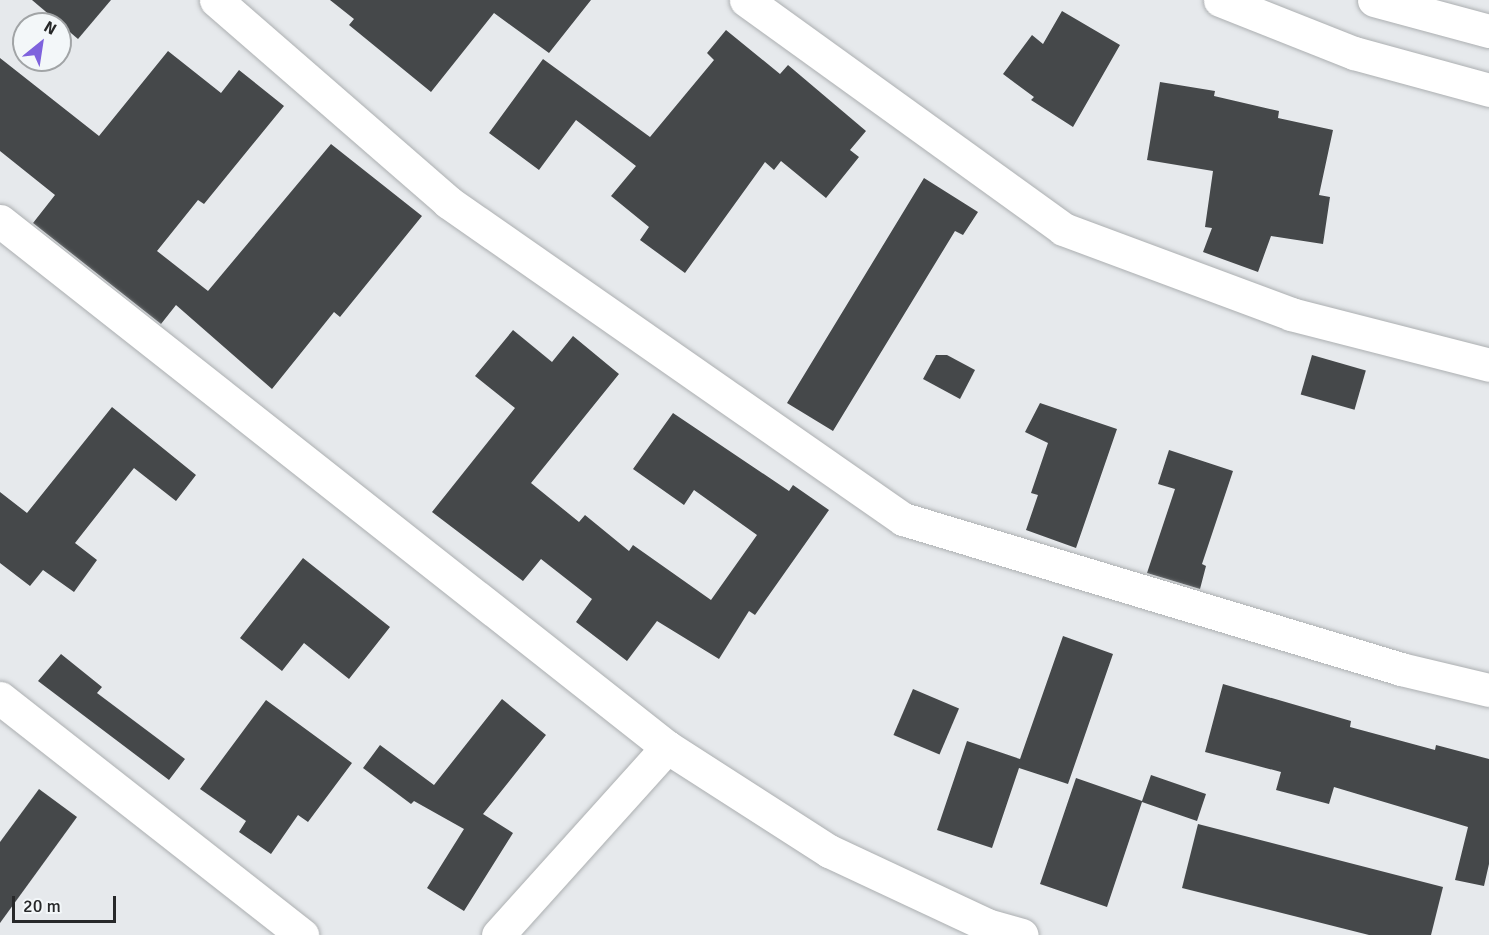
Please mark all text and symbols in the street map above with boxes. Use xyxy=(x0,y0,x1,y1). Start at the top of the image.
north arrow xyxy=(12,12,72,72)
text: N xyxy=(40,17,60,40)
scale bar xyxy=(15,884,118,922)
text: 20 m xyxy=(23,895,61,917)

